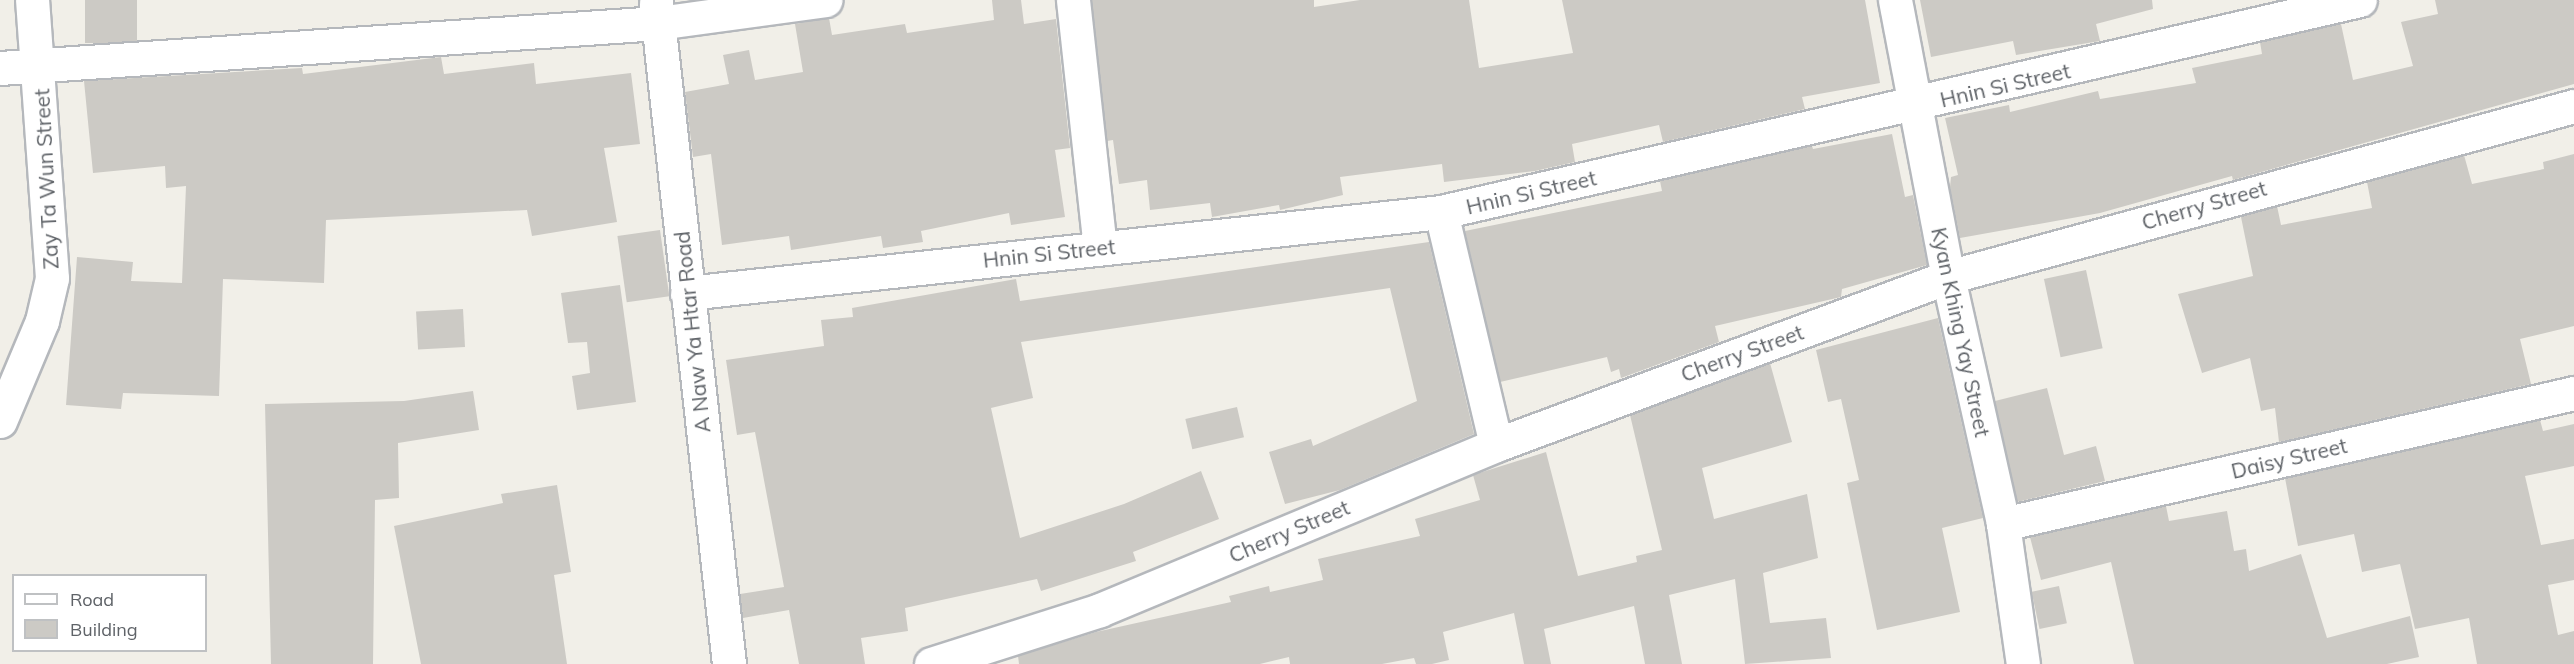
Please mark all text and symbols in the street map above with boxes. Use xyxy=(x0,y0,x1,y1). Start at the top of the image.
street label: Hnin Si Street xyxy=(1937,58,2073,112)
street label: Zay Ta Wun Street xyxy=(29,88,63,270)
street label: Hnin Si Street xyxy=(1463,165,1599,219)
street label: Cherry Street xyxy=(2139,175,2269,235)
street label: Kyan Khing Yay Street xyxy=(1926,225,1996,439)
street label: A Naw Ya Htar Road xyxy=(669,230,715,434)
street label: Hnin Si Street xyxy=(982,234,1116,272)
street label: Cherry Street xyxy=(1677,319,1807,387)
street label: Daisy Street xyxy=(2229,432,2349,484)
street label: Cherry Street xyxy=(1225,494,1353,568)
legend xyxy=(12,574,207,652)
text: Road xyxy=(70,588,114,611)
text: Building xyxy=(70,618,138,641)

